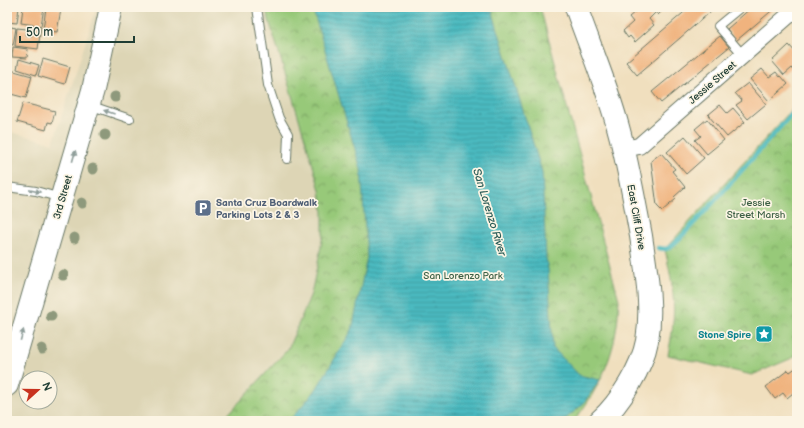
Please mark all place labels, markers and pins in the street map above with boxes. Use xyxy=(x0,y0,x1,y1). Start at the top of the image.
place label: Santa Cruz Boardwalk Parking Lots 2 & 3 xyxy=(216,197,318,221)
parking icon: Santa Cruz Boardwalk Parking Lots 2 & 3 xyxy=(193,198,213,218)
place icon: Stone Spire xyxy=(754,324,774,344)
place label: Stone Spire xyxy=(698,329,751,341)

